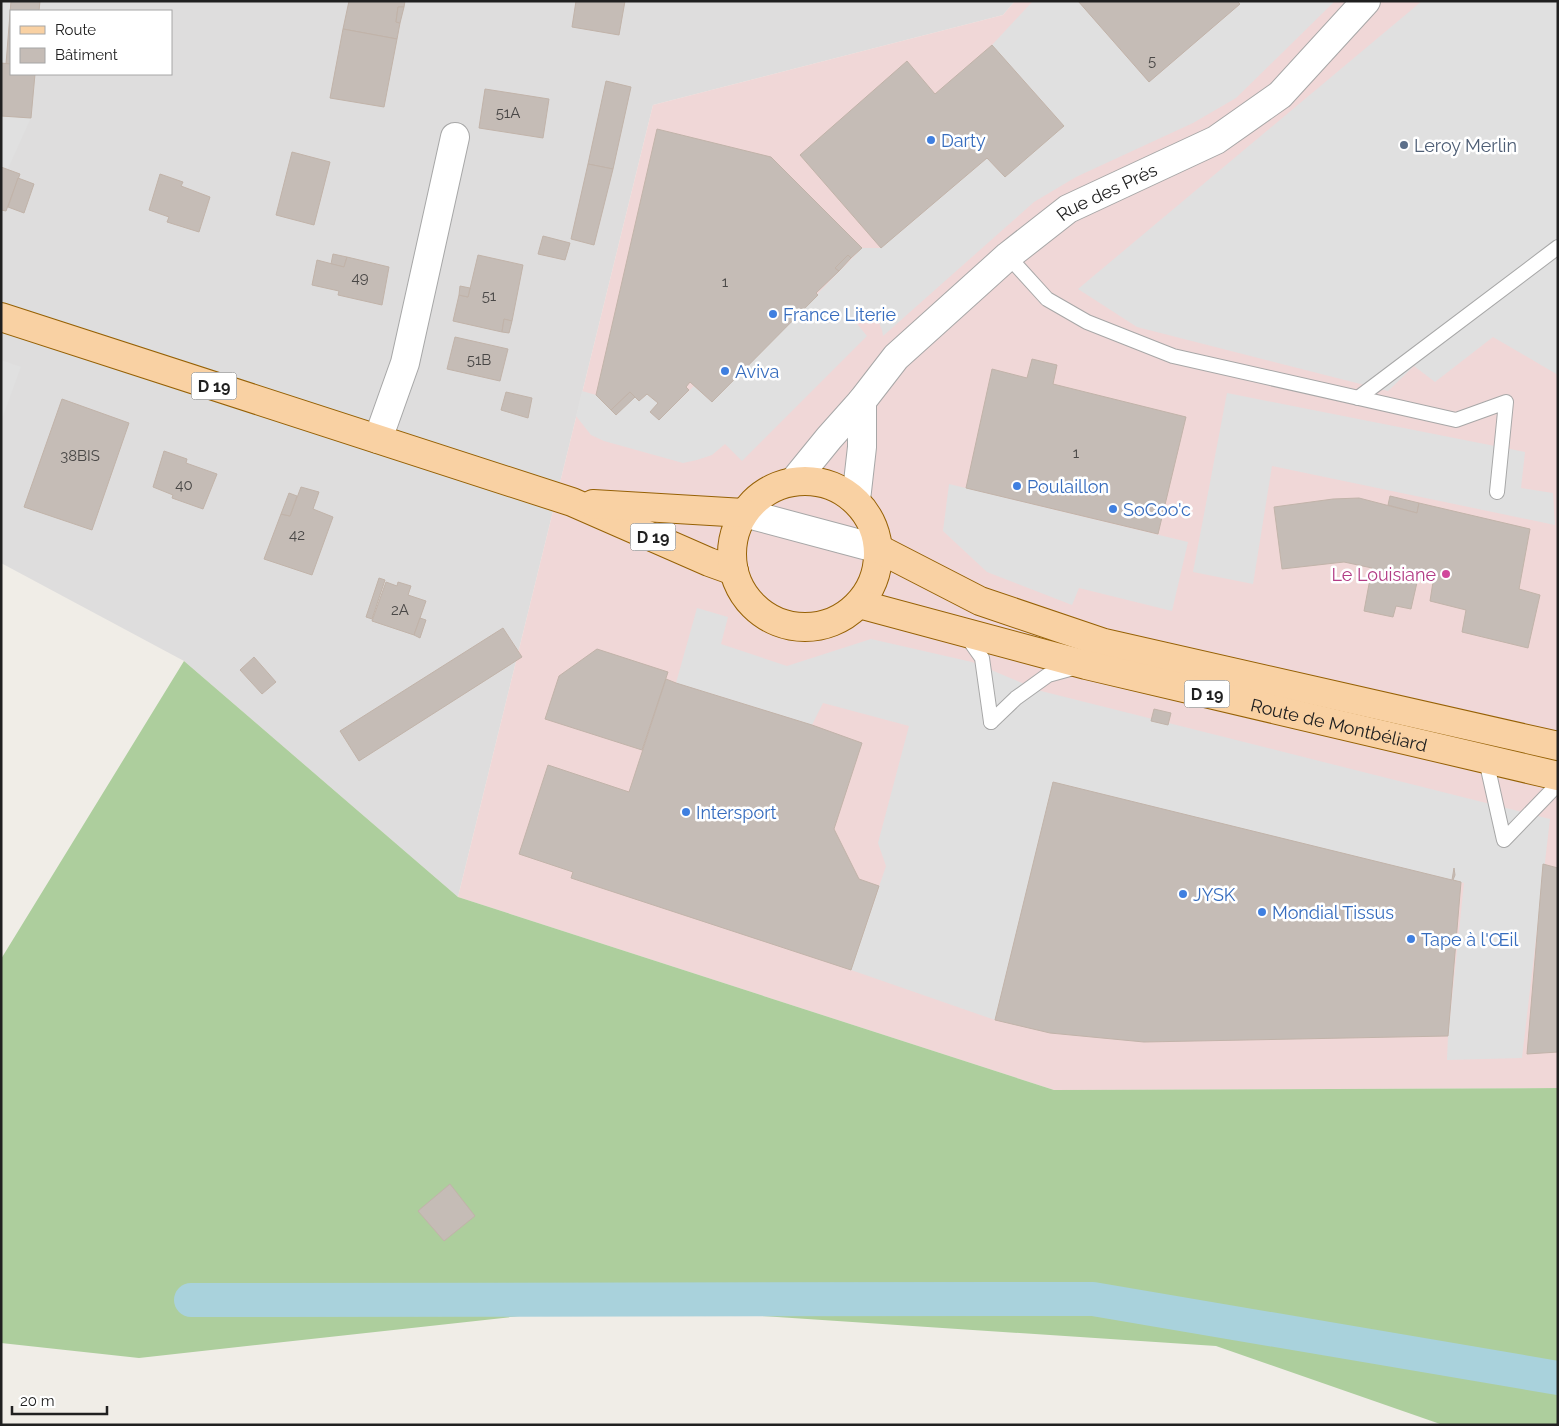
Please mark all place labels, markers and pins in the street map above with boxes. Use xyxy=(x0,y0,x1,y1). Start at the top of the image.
place label: Darty xyxy=(941,130,986,151)
marker: Darty xyxy=(925,134,937,146)
place label: Leroy Merlin xyxy=(1414,135,1517,156)
marker: Leroy Merlin xyxy=(1398,139,1410,151)
place label: France Literie xyxy=(783,304,897,325)
marker: France Literie xyxy=(767,308,779,320)
place label: Aviva xyxy=(735,361,779,382)
marker: Aviva xyxy=(719,365,731,377)
place label: Poulaillon xyxy=(1027,476,1109,497)
marker: Poulaillon xyxy=(1011,480,1023,492)
place label: SoCoo'c xyxy=(1123,499,1191,520)
marker: SoCoo'c xyxy=(1107,503,1119,515)
place label: Le Louisiane xyxy=(1331,564,1436,585)
marker: Le Louisiane xyxy=(1440,568,1452,580)
place label: Intersport xyxy=(696,802,776,823)
marker: Intersport xyxy=(680,806,692,818)
place label: JYSK xyxy=(1193,884,1236,905)
marker: JYSK xyxy=(1177,888,1189,900)
place label: Mondial Tissus xyxy=(1272,902,1394,923)
marker: Mondial Tissus xyxy=(1256,906,1268,918)
place label: Tape à l'Œil xyxy=(1421,929,1518,950)
marker: Tape à l'Œil xyxy=(1405,933,1417,945)

